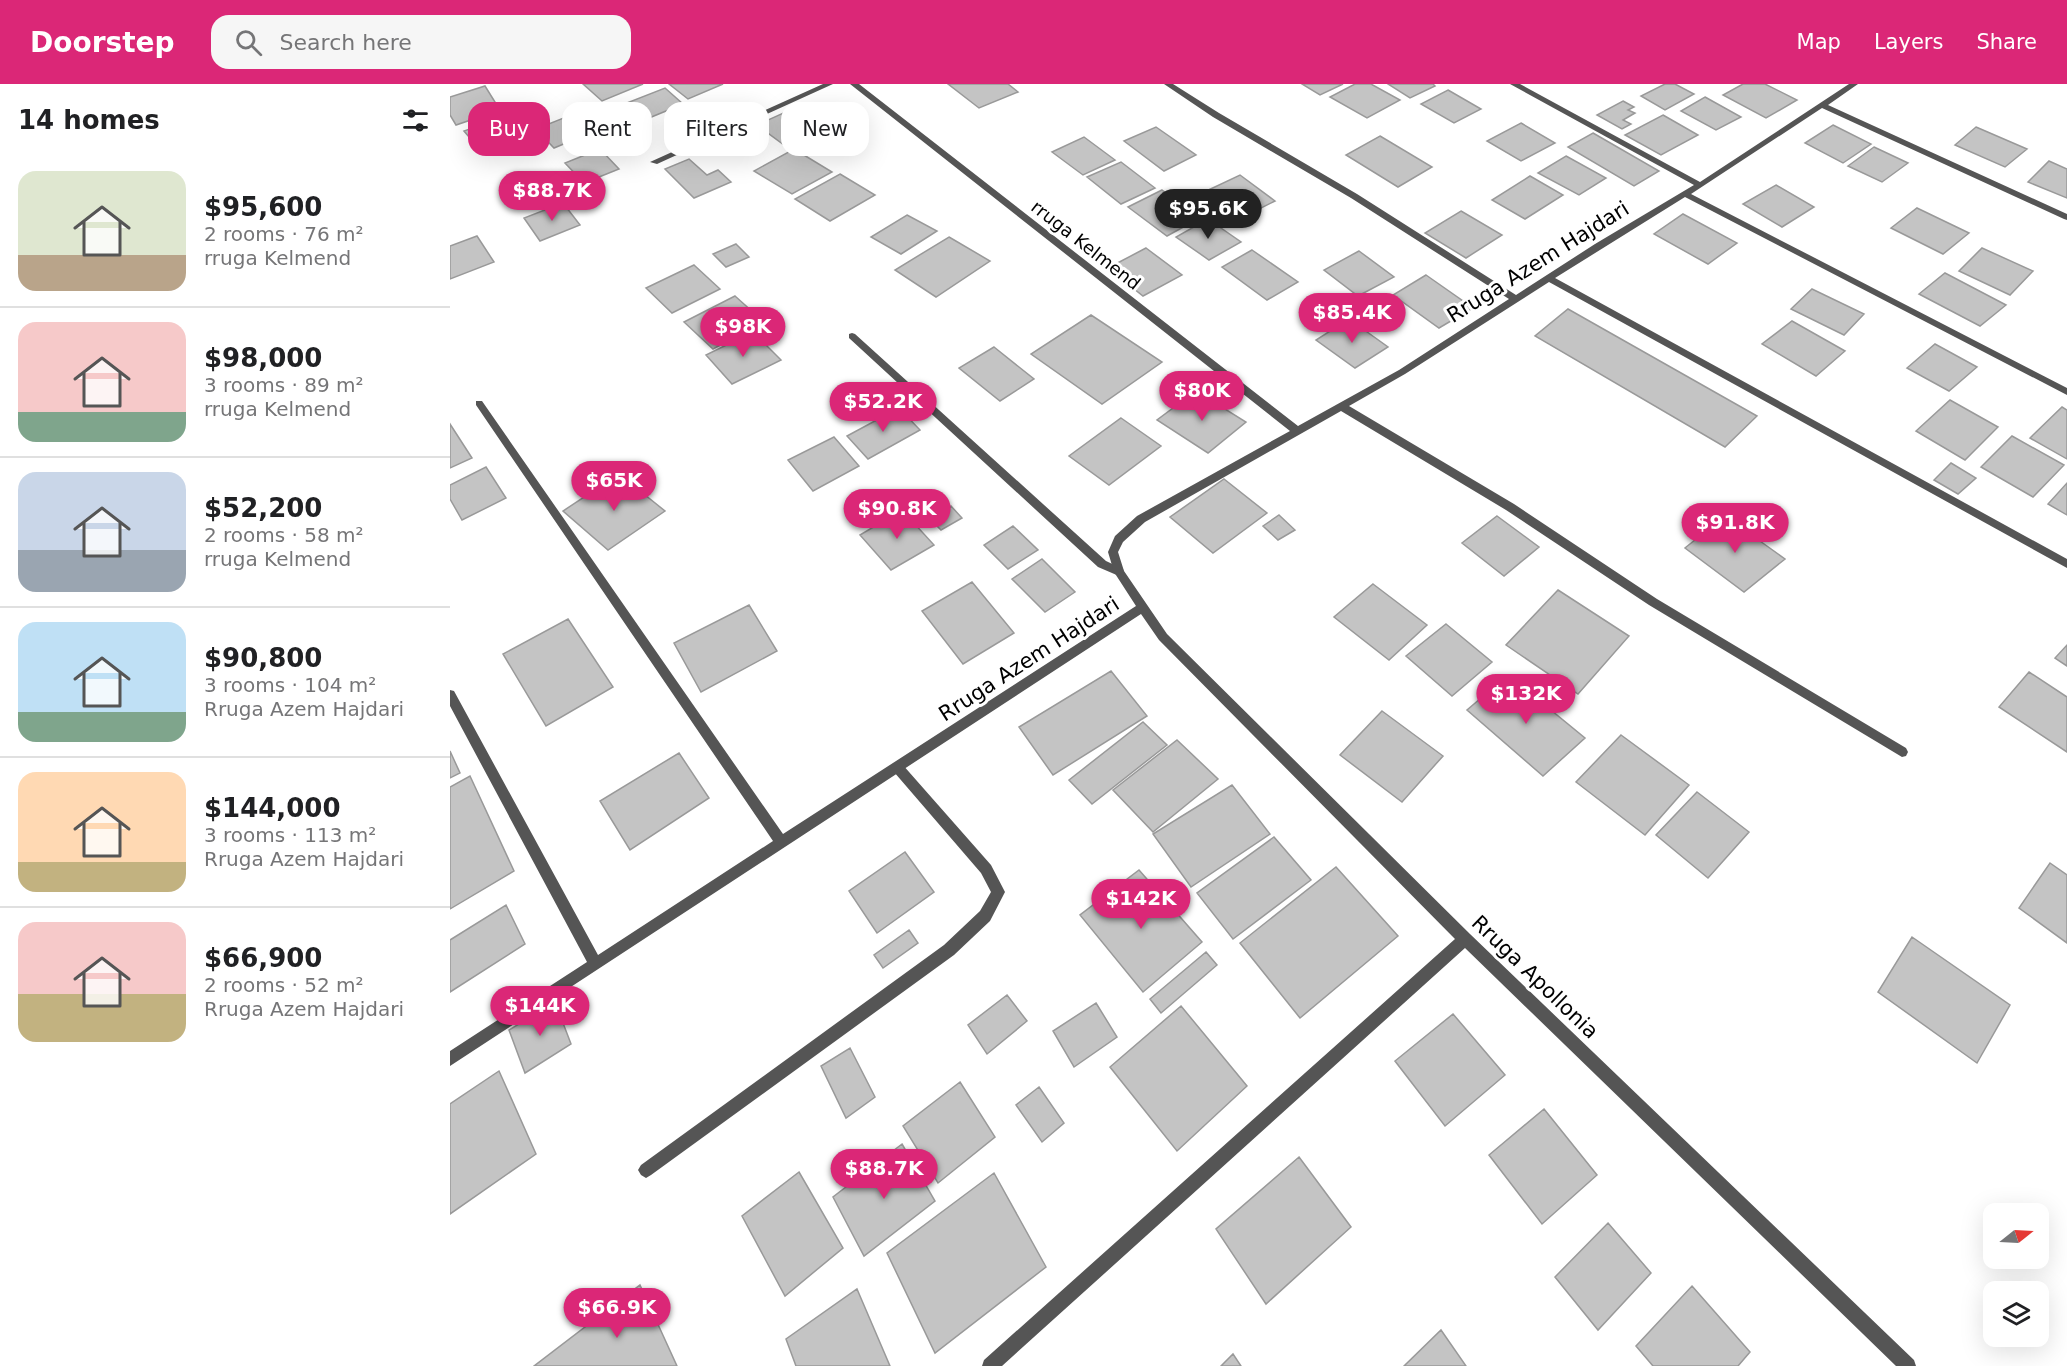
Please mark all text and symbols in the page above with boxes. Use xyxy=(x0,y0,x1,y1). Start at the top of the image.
search box xyxy=(211,15,631,69)
text: Doorstep xyxy=(30,26,175,59)
icon: search xyxy=(232,26,265,59)
text: Search here xyxy=(280,30,412,55)
text: Map xyxy=(1797,30,1841,54)
text: Layers xyxy=(1874,30,1943,54)
text: Share xyxy=(1976,30,2037,54)
chip: Buy xyxy=(468,102,550,156)
chip: Rent xyxy=(562,102,652,156)
chip: Filters xyxy=(664,102,769,156)
chip: New xyxy=(781,102,869,156)
icon: filters xyxy=(399,104,432,137)
text: 14 homes xyxy=(18,105,160,135)
pin: $88.7K xyxy=(503,171,601,222)
text: $88.7K xyxy=(513,178,591,202)
pin: $95.6K xyxy=(1159,189,1257,240)
text: $95,600 xyxy=(204,192,322,222)
icon: home xyxy=(66,195,138,267)
street label: rruga Kelmend xyxy=(1027,196,1145,294)
text: $95.6K xyxy=(1169,196,1247,220)
street label: Rruga Azem Hajdari xyxy=(1443,196,1633,328)
text: 2 rooms · 76 m² xyxy=(204,222,364,246)
text: rruga Kelmend xyxy=(204,246,351,270)
pin: $85.4K xyxy=(1303,293,1401,344)
text: $85.4K xyxy=(1313,300,1391,324)
pin: $98K xyxy=(707,307,779,358)
text: $98K xyxy=(714,314,772,338)
text: $98,000 xyxy=(204,343,322,373)
icon: home xyxy=(66,346,138,418)
pin: $80K xyxy=(1166,371,1238,422)
text: 3 rooms · 89 m² xyxy=(204,373,364,397)
text: $80K xyxy=(1173,378,1231,402)
pin: $52.2K xyxy=(834,382,932,433)
text: $52.2K xyxy=(844,389,922,413)
text: rruga Kelmend xyxy=(204,397,351,421)
pin: $65K xyxy=(578,461,650,512)
text: $65K xyxy=(585,468,643,492)
pin: $90.8K xyxy=(848,489,946,540)
text: $52,200 xyxy=(204,493,322,523)
icon: home xyxy=(66,496,138,568)
text: $90.8K xyxy=(858,496,936,520)
pin: $91.8K xyxy=(1686,503,1784,554)
text: $91.8K xyxy=(1696,510,1774,534)
text: 2 rooms · 58 m² xyxy=(204,523,364,547)
text: rruga Kelmend xyxy=(204,547,351,571)
street label: Rruga Azem Hajdari xyxy=(934,592,1124,726)
text: $90,800 xyxy=(204,643,322,673)
icon: home xyxy=(66,646,138,718)
text: 3 rooms · 104 m² xyxy=(204,673,376,697)
pin: $132K xyxy=(1484,674,1568,725)
text: $132K xyxy=(1490,681,1562,705)
text: Rruga Azem Hajdari xyxy=(204,697,404,721)
text: $144,000 xyxy=(204,793,341,823)
icon: home xyxy=(66,796,138,868)
text: 3 rooms · 113 m² xyxy=(204,823,376,847)
text: Rruga Azem Hajdari xyxy=(204,847,404,871)
pin: $142K xyxy=(1099,879,1183,930)
text: $142K xyxy=(1105,886,1177,910)
street label: Rruga Apollonia xyxy=(1467,911,1603,1043)
text: $66,900 xyxy=(204,943,322,973)
icon: home xyxy=(66,946,138,1018)
text: 2 rooms · 52 m² xyxy=(204,973,364,997)
pin: $144K xyxy=(498,986,582,1037)
text: $144K xyxy=(504,993,576,1017)
text: Rruga Azem Hajdari xyxy=(204,997,404,1021)
pin: $88.7K xyxy=(835,1149,933,1200)
text: $88.7K xyxy=(845,1156,923,1180)
north arrow xyxy=(1983,1203,2049,1269)
map controls xyxy=(1983,1203,2049,1347)
button: layers xyxy=(1983,1281,2049,1347)
pin: $66.9K xyxy=(568,1288,666,1339)
text: $66.9K xyxy=(578,1295,656,1319)

